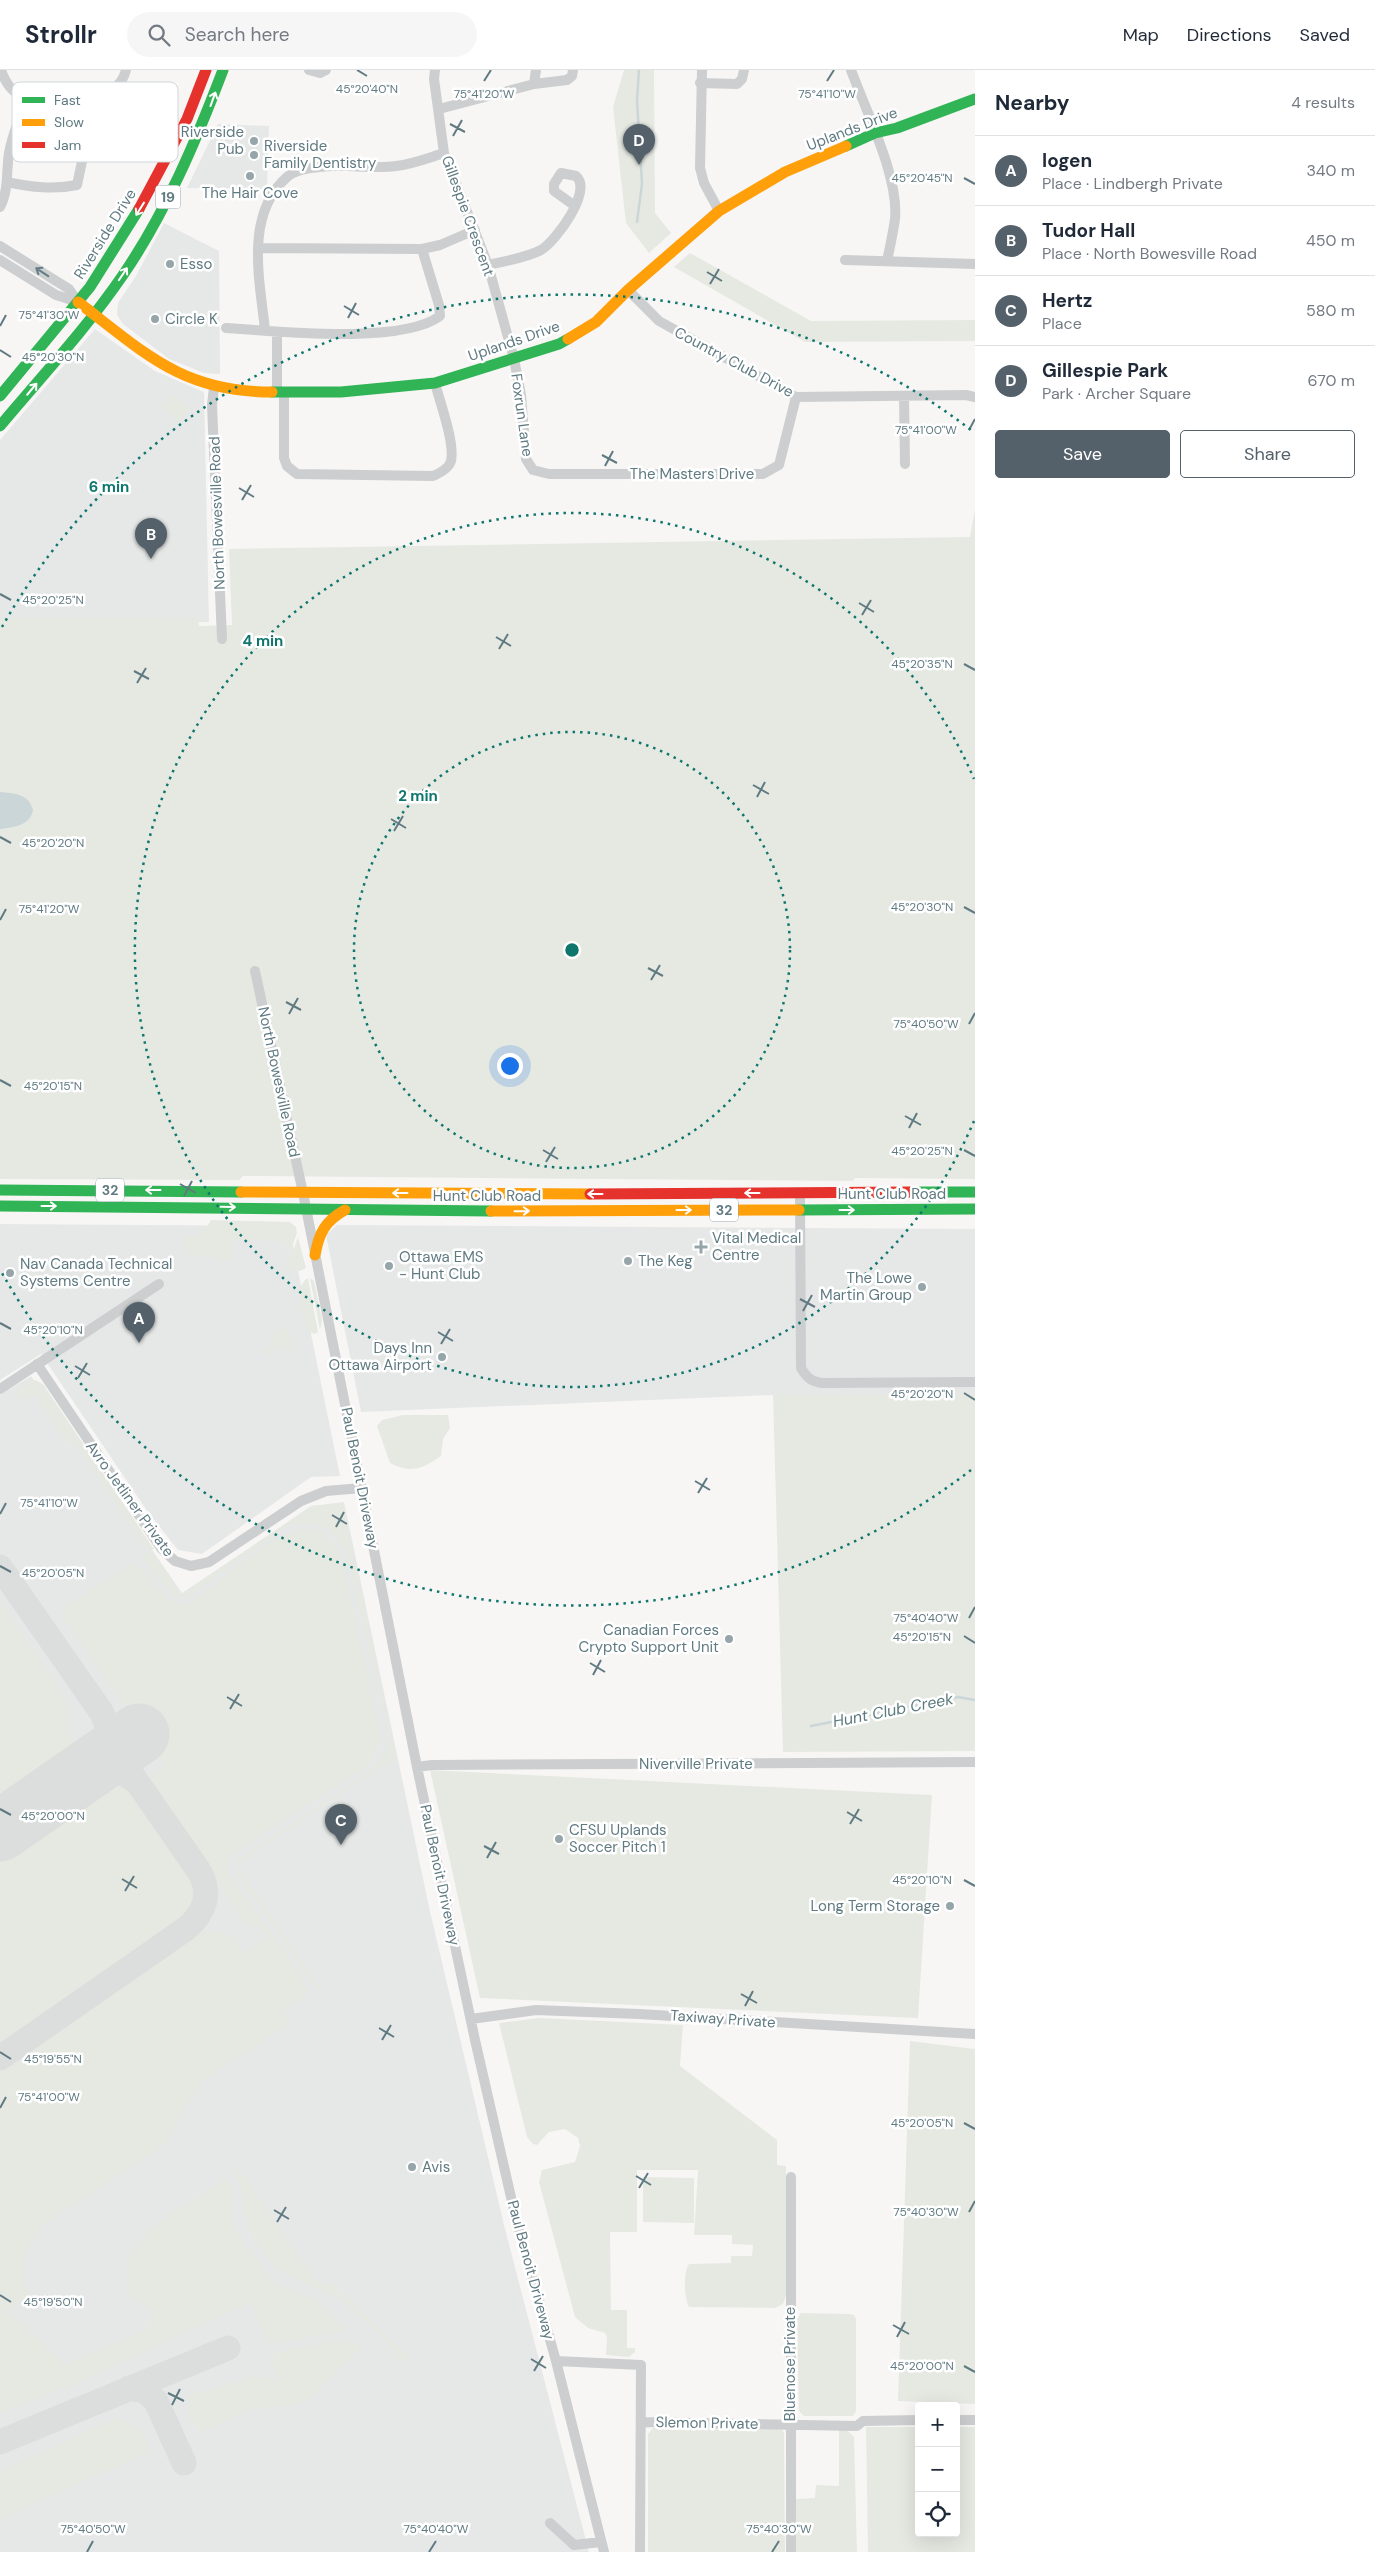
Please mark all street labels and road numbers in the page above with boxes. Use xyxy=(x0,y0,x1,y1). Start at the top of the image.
street label: Uplands Drive xyxy=(804,103,900,155)
street label: Gillespie Crescent xyxy=(437,153,499,279)
street label: Riverside Drive xyxy=(69,185,141,283)
road number: 19 xyxy=(156,185,180,208)
street label: Uplands Drive xyxy=(465,316,563,366)
street label: Country Club Drive xyxy=(671,322,797,402)
street label: Foxrun Lane xyxy=(506,372,538,458)
street label: North Bowesville Road xyxy=(204,436,230,590)
street label: The Masters Drive xyxy=(630,464,754,484)
street label: North Bowesville Road xyxy=(253,1005,305,1159)
road number: 32 xyxy=(96,1178,124,1202)
street label: Hunt Club Road xyxy=(838,1184,946,1204)
street label: Hunt Club Road xyxy=(433,1186,541,1206)
road number: 32 xyxy=(710,1198,738,1222)
street label: Paul Benoit Driveway xyxy=(336,1406,384,1551)
street label: Avro Jetliner Private xyxy=(81,1437,179,1561)
street label: Niverville Private xyxy=(639,1754,753,1774)
street label: Paul Benoit Driveway xyxy=(415,1803,465,1948)
street label: Taxiway Private xyxy=(670,2005,776,2033)
street label: Paul Benoit Driveway xyxy=(503,2198,559,2343)
street label: Bluenose Private xyxy=(780,2307,800,2421)
street label: Slemon Private xyxy=(655,2412,759,2434)

